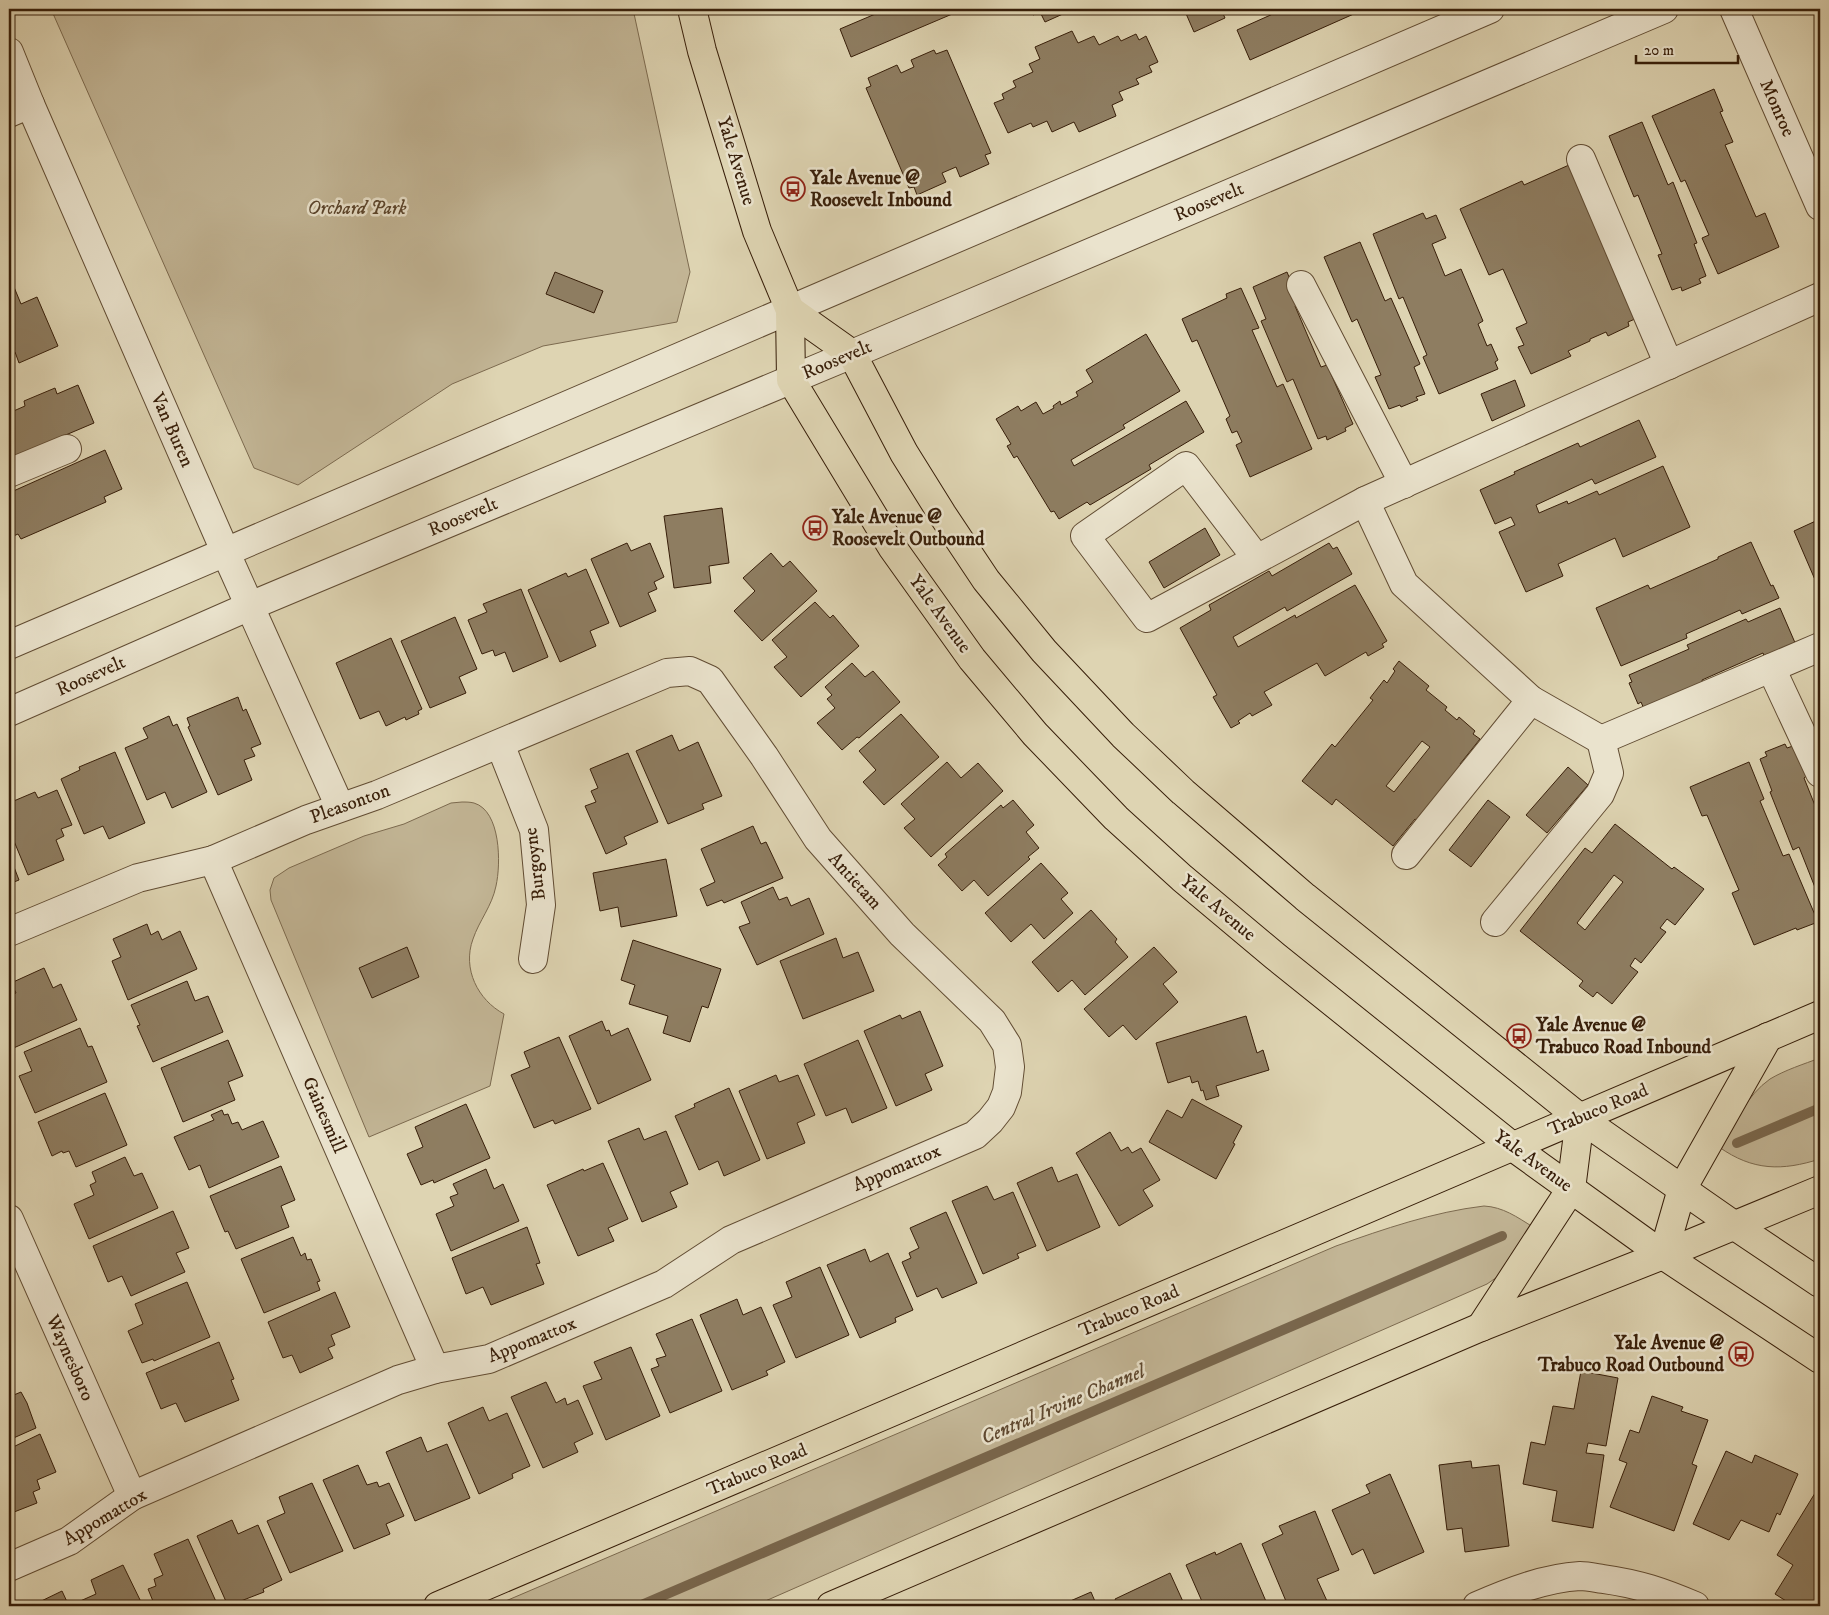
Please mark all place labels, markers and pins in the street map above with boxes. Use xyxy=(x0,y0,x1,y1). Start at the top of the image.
place label: Yale Avenue @ Roosevelt Inbound xyxy=(809,167,952,212)
bus stop icon: Yale Avenue @ Roosevelt Inbound xyxy=(780,176,806,202)
place label: Yale Avenue @ Roosevelt Outbound xyxy=(831,506,985,551)
bus stop icon: Yale Avenue @ Roosevelt Outbound xyxy=(802,515,828,541)
place label: Yale Avenue @ Trabuco Road Inbound xyxy=(1535,1014,1712,1059)
bus stop icon: Yale Avenue @ Trabuco Road Inbound xyxy=(1506,1023,1532,1049)
place label: Yale Avenue @ Trabuco Road Outbound xyxy=(1537,1332,1725,1377)
bus stop icon: Yale Avenue @ Trabuco Road Outbound xyxy=(1728,1341,1754,1367)

